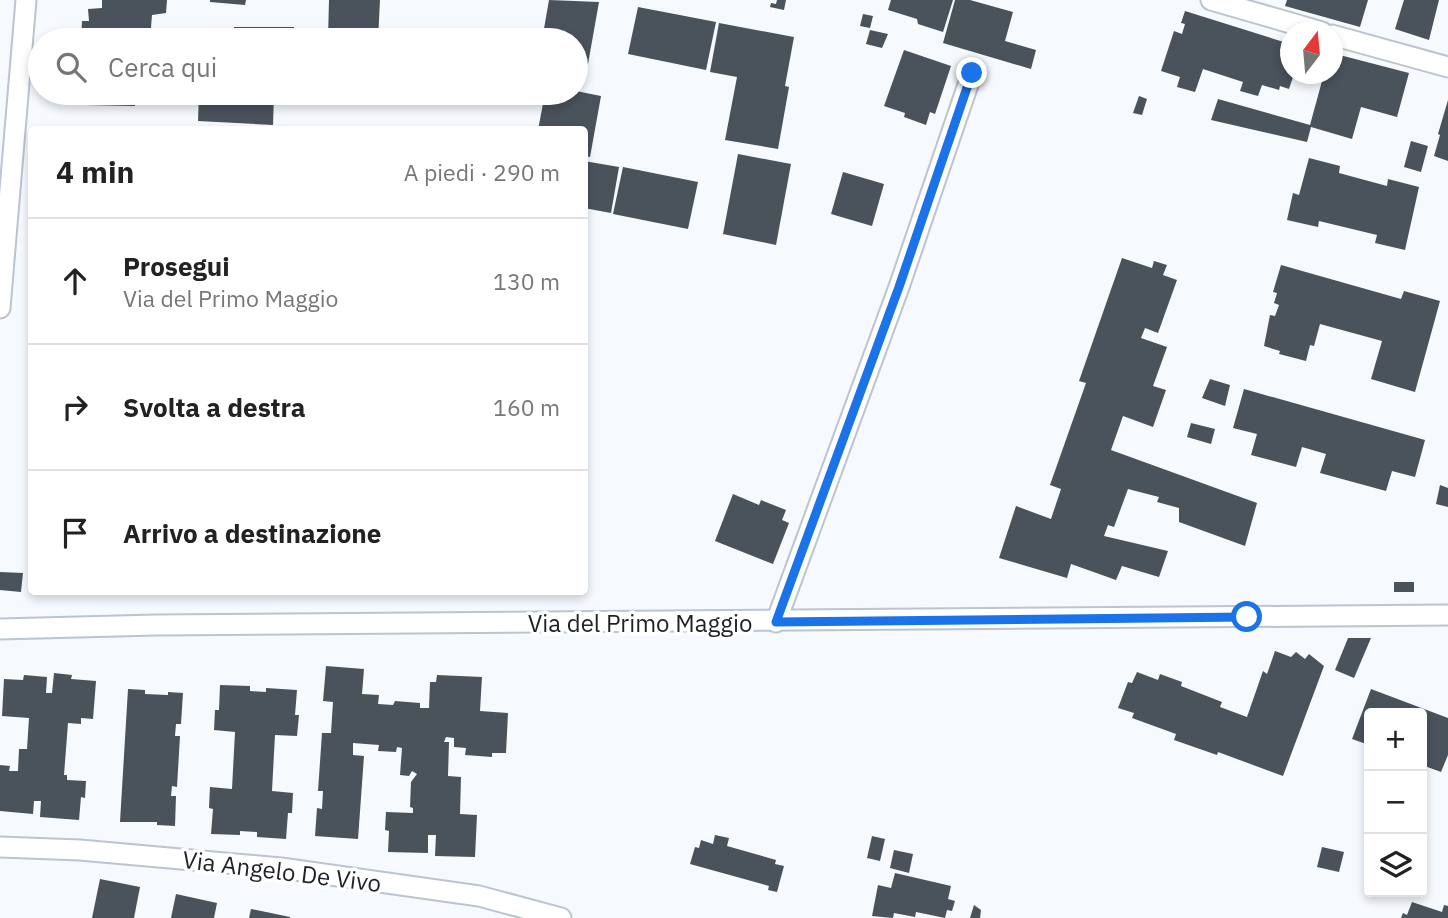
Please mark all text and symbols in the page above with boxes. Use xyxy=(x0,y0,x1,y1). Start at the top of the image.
north arrow xyxy=(1280,21,1343,84)
search box xyxy=(28,28,588,105)
icon: search xyxy=(52,48,90,86)
text: Cerca qui xyxy=(108,50,217,84)
route end xyxy=(956,57,987,88)
text: 4 min xyxy=(56,152,134,191)
text: A piedi · 290 m xyxy=(404,157,560,187)
text: Prosegui xyxy=(123,249,230,283)
icon: ahead xyxy=(56,262,94,300)
text: 130 m xyxy=(493,266,560,296)
text: Via del Primo Maggio xyxy=(123,283,338,313)
icon: right xyxy=(56,388,94,426)
text: Svolta a destra xyxy=(123,390,305,424)
text: 160 m xyxy=(493,392,560,422)
icon: arrive xyxy=(56,514,94,552)
text: Arrivo a destinazione xyxy=(123,516,381,550)
route start xyxy=(1231,601,1262,632)
street label: Via del Primo Maggio xyxy=(528,607,752,639)
map controls xyxy=(1364,708,1427,897)
button: + xyxy=(1364,708,1427,771)
button: − xyxy=(1364,771,1427,834)
button: layers xyxy=(1364,834,1427,897)
street label: Via Angelo De Vivo xyxy=(181,843,383,899)

